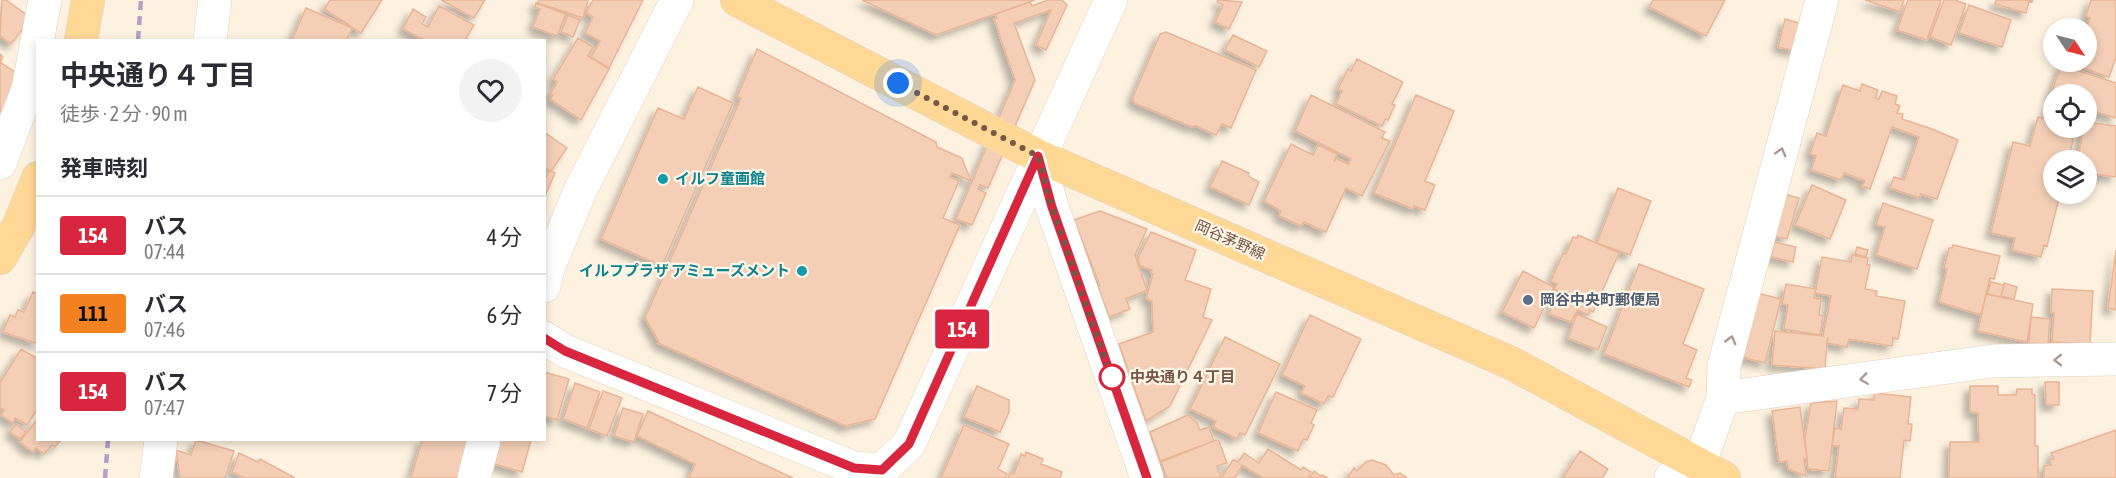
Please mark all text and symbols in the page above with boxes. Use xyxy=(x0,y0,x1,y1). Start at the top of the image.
north arrow xyxy=(2043,18,2097,72)
map controls xyxy=(2043,18,2097,204)
text: 中央通り４丁目 xyxy=(60,59,256,91)
button: heart xyxy=(459,59,522,122)
your location xyxy=(883,68,913,98)
button: locate xyxy=(2043,84,2097,138)
text: 徒歩 · 2 分 · 90 m xyxy=(60,102,188,125)
one-way arrow xyxy=(1774,147,1786,157)
button: layers xyxy=(2043,150,2097,204)
text: 発車時刻 xyxy=(60,155,148,181)
place label: イルフ童画館 xyxy=(675,170,765,187)
marker: イルフ童画館 xyxy=(656,172,670,186)
text: バス xyxy=(144,213,188,239)
street label: 岡谷茅野線 xyxy=(1192,217,1268,263)
text: 154 xyxy=(78,223,108,247)
text: 4 分 xyxy=(487,224,522,250)
text: 07:44 xyxy=(144,240,185,263)
place label: イルフプラザ アミューズメント xyxy=(579,262,790,279)
marker: イルフプラザ アミューズメント xyxy=(795,264,809,278)
text: バス xyxy=(144,291,188,317)
place label: 岡谷中央町郵便局 xyxy=(1540,291,1660,308)
marker: 岡谷中央町郵便局 xyxy=(1521,293,1535,307)
text: 111 xyxy=(78,301,108,325)
text: 6 分 xyxy=(487,302,522,328)
line badge: 154 xyxy=(928,310,996,348)
text: 154 xyxy=(947,317,977,341)
text: 07:46 xyxy=(144,318,185,341)
one-way arrow xyxy=(1724,335,1736,346)
one-way arrow xyxy=(2053,354,2062,366)
marker: 中央通り４丁目 xyxy=(1099,364,1125,390)
place label: 中央通り４丁目 xyxy=(1130,368,1235,385)
text: バス xyxy=(144,369,188,395)
one-way arrow xyxy=(1859,372,1868,384)
text: 154 xyxy=(78,379,108,403)
text: 7 分 xyxy=(487,380,522,406)
text: 07:47 xyxy=(144,396,185,419)

